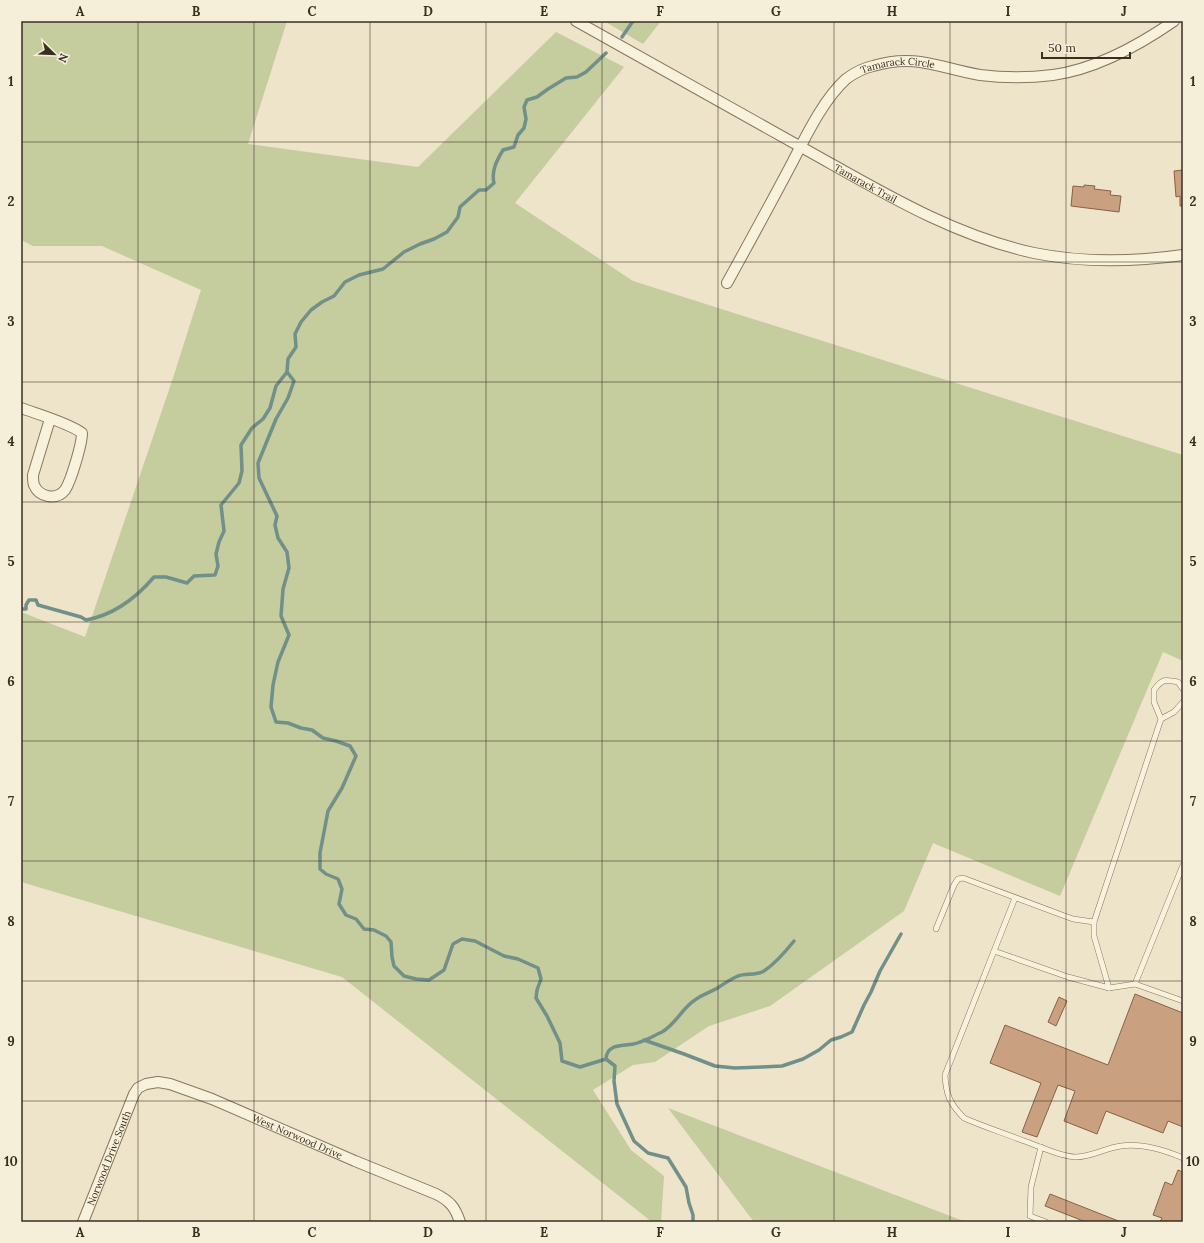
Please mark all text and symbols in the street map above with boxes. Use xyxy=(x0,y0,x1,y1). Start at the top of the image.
text: A xyxy=(76,3,85,20)
text: B xyxy=(192,3,201,20)
text: C xyxy=(308,3,317,20)
text: D xyxy=(423,3,433,20)
text: E xyxy=(540,3,548,20)
text: F xyxy=(656,3,664,20)
text: G xyxy=(771,3,781,20)
text: H xyxy=(887,3,897,20)
text: I xyxy=(1005,3,1011,20)
text: J xyxy=(1121,3,1127,20)
north arrow xyxy=(34,34,74,74)
scale bar xyxy=(1042,34,1130,60)
text: 50 m xyxy=(1048,40,1076,55)
text: N xyxy=(55,51,71,65)
street label: Tamarack Circle xyxy=(858,54,937,76)
text: 1 xyxy=(8,73,14,90)
text: 1 xyxy=(1190,73,1196,90)
street label: Tamarack Trail xyxy=(832,161,900,206)
text: 2 xyxy=(8,193,15,210)
text: 2 xyxy=(1190,193,1197,210)
text: 3 xyxy=(7,313,15,330)
text: 3 xyxy=(1189,313,1197,330)
text: 4 xyxy=(7,433,15,450)
text: 4 xyxy=(1189,433,1197,450)
text: 5 xyxy=(7,553,15,570)
text: 5 xyxy=(1189,553,1197,570)
text: 6 xyxy=(7,673,15,690)
text: 6 xyxy=(1189,673,1197,690)
text: 7 xyxy=(8,793,14,810)
text: 7 xyxy=(1190,793,1196,810)
text: 8 xyxy=(7,913,15,930)
text: 8 xyxy=(1189,913,1197,930)
text: 9 xyxy=(7,1033,15,1050)
text: 9 xyxy=(1189,1033,1197,1050)
street label: Norwood Drive South xyxy=(84,1109,133,1207)
street label: West Norwood Drive xyxy=(250,1111,345,1162)
text: 10 xyxy=(4,1153,18,1170)
text: 10 xyxy=(1186,1153,1200,1170)
text: A xyxy=(76,1224,85,1241)
text: B xyxy=(192,1224,201,1241)
text: C xyxy=(308,1224,317,1241)
text: D xyxy=(423,1224,433,1241)
text: E xyxy=(540,1224,548,1241)
text: F xyxy=(656,1224,664,1241)
text: G xyxy=(771,1224,781,1241)
text: H xyxy=(887,1224,897,1241)
text: I xyxy=(1005,1224,1011,1241)
text: J xyxy=(1121,1224,1127,1241)

